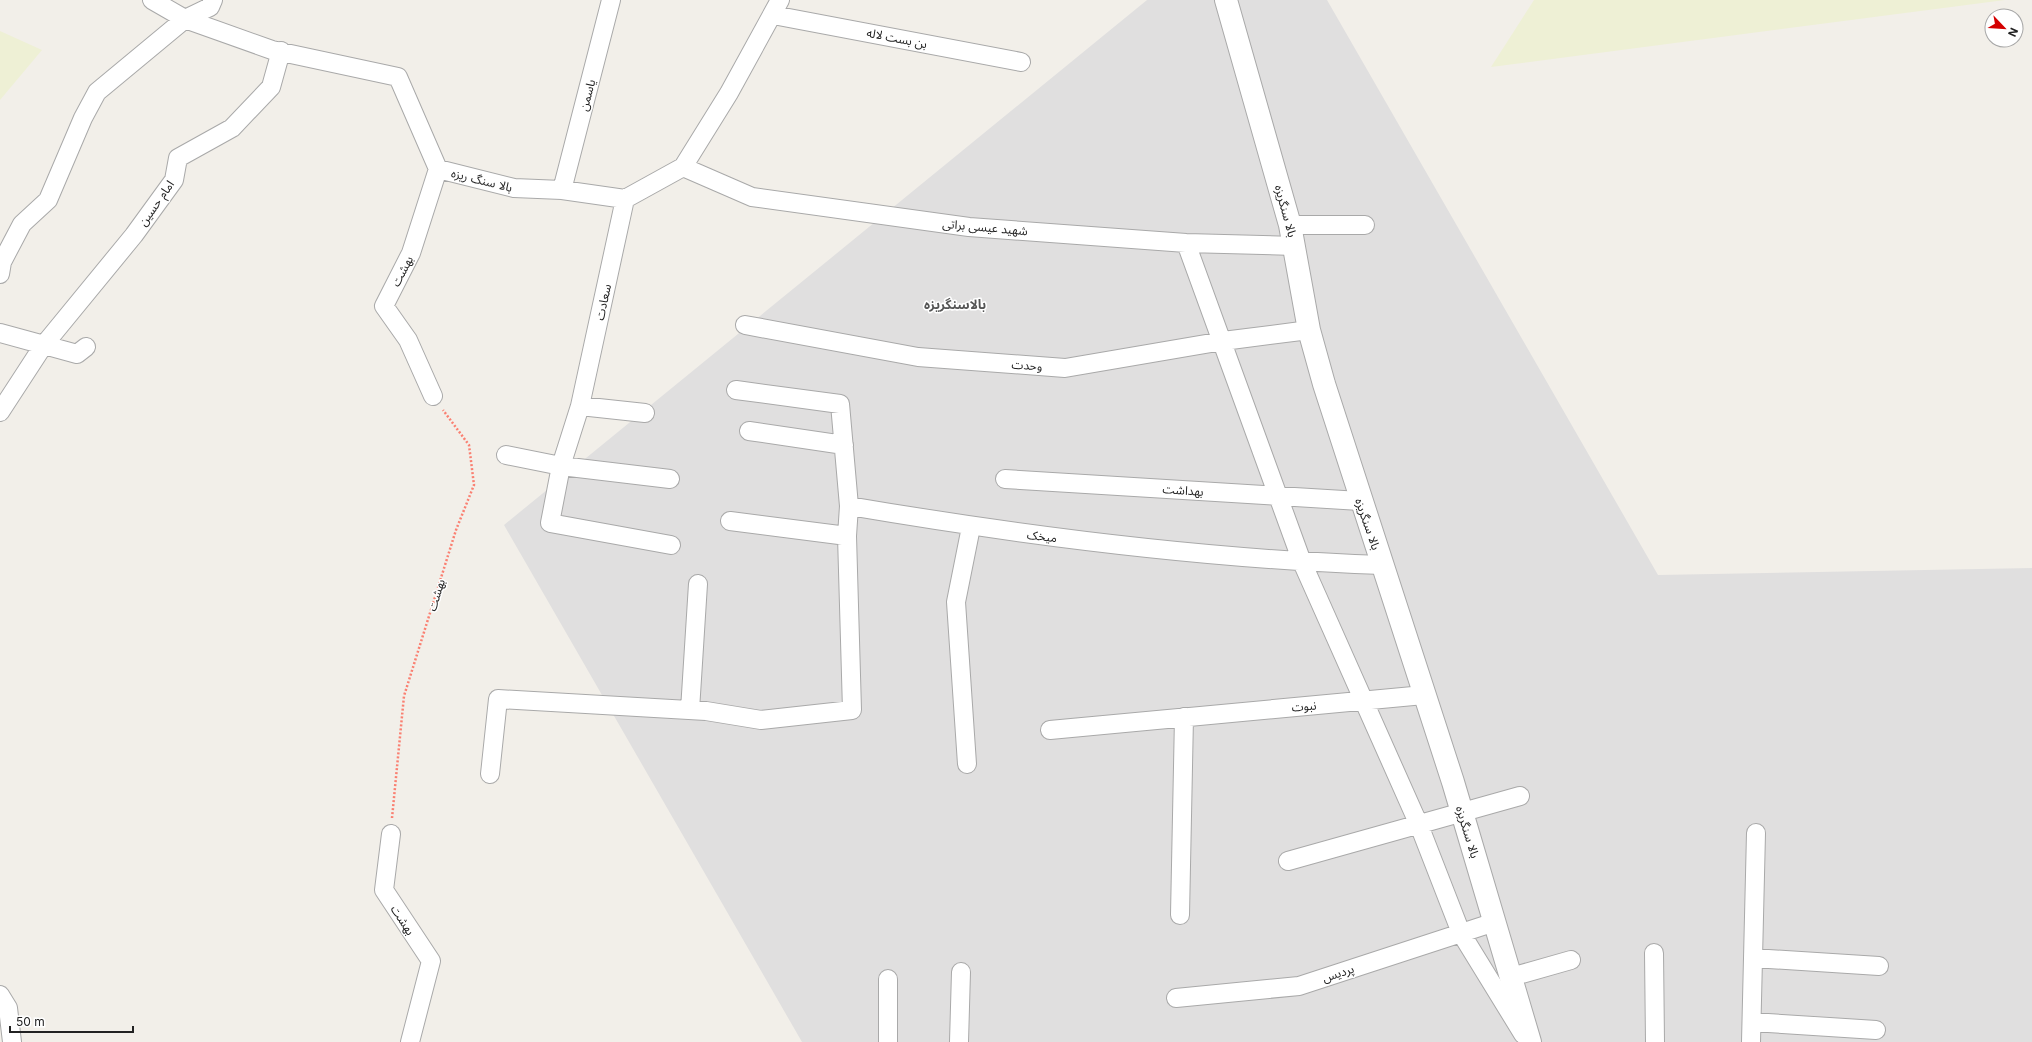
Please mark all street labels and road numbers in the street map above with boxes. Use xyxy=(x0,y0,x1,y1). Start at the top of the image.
street label: بن بست لاله xyxy=(866,25,928,51)
street label: یاسمن xyxy=(576,77,598,113)
street label: بالا سنگ ریزه xyxy=(450,165,514,195)
street label: امام حسین xyxy=(135,177,179,230)
street label: بالا سنگریزه xyxy=(1272,183,1300,239)
street label: شهید عیسی براتی xyxy=(942,216,1028,238)
street label: بهشت xyxy=(388,253,416,289)
street label: سعادت xyxy=(592,282,614,322)
street label: وحدت xyxy=(1011,356,1043,374)
street label: بهداشت xyxy=(1162,481,1204,499)
street label: بالا سنگریزه xyxy=(1352,496,1384,552)
street label: میخک xyxy=(1026,527,1058,545)
street label: بهشت xyxy=(424,577,448,613)
street label: نبوت xyxy=(1291,697,1317,715)
street label: بالا سنگریزه xyxy=(1453,804,1483,860)
street label: بهشت xyxy=(388,902,418,938)
street label: پردیس xyxy=(1320,961,1356,986)

